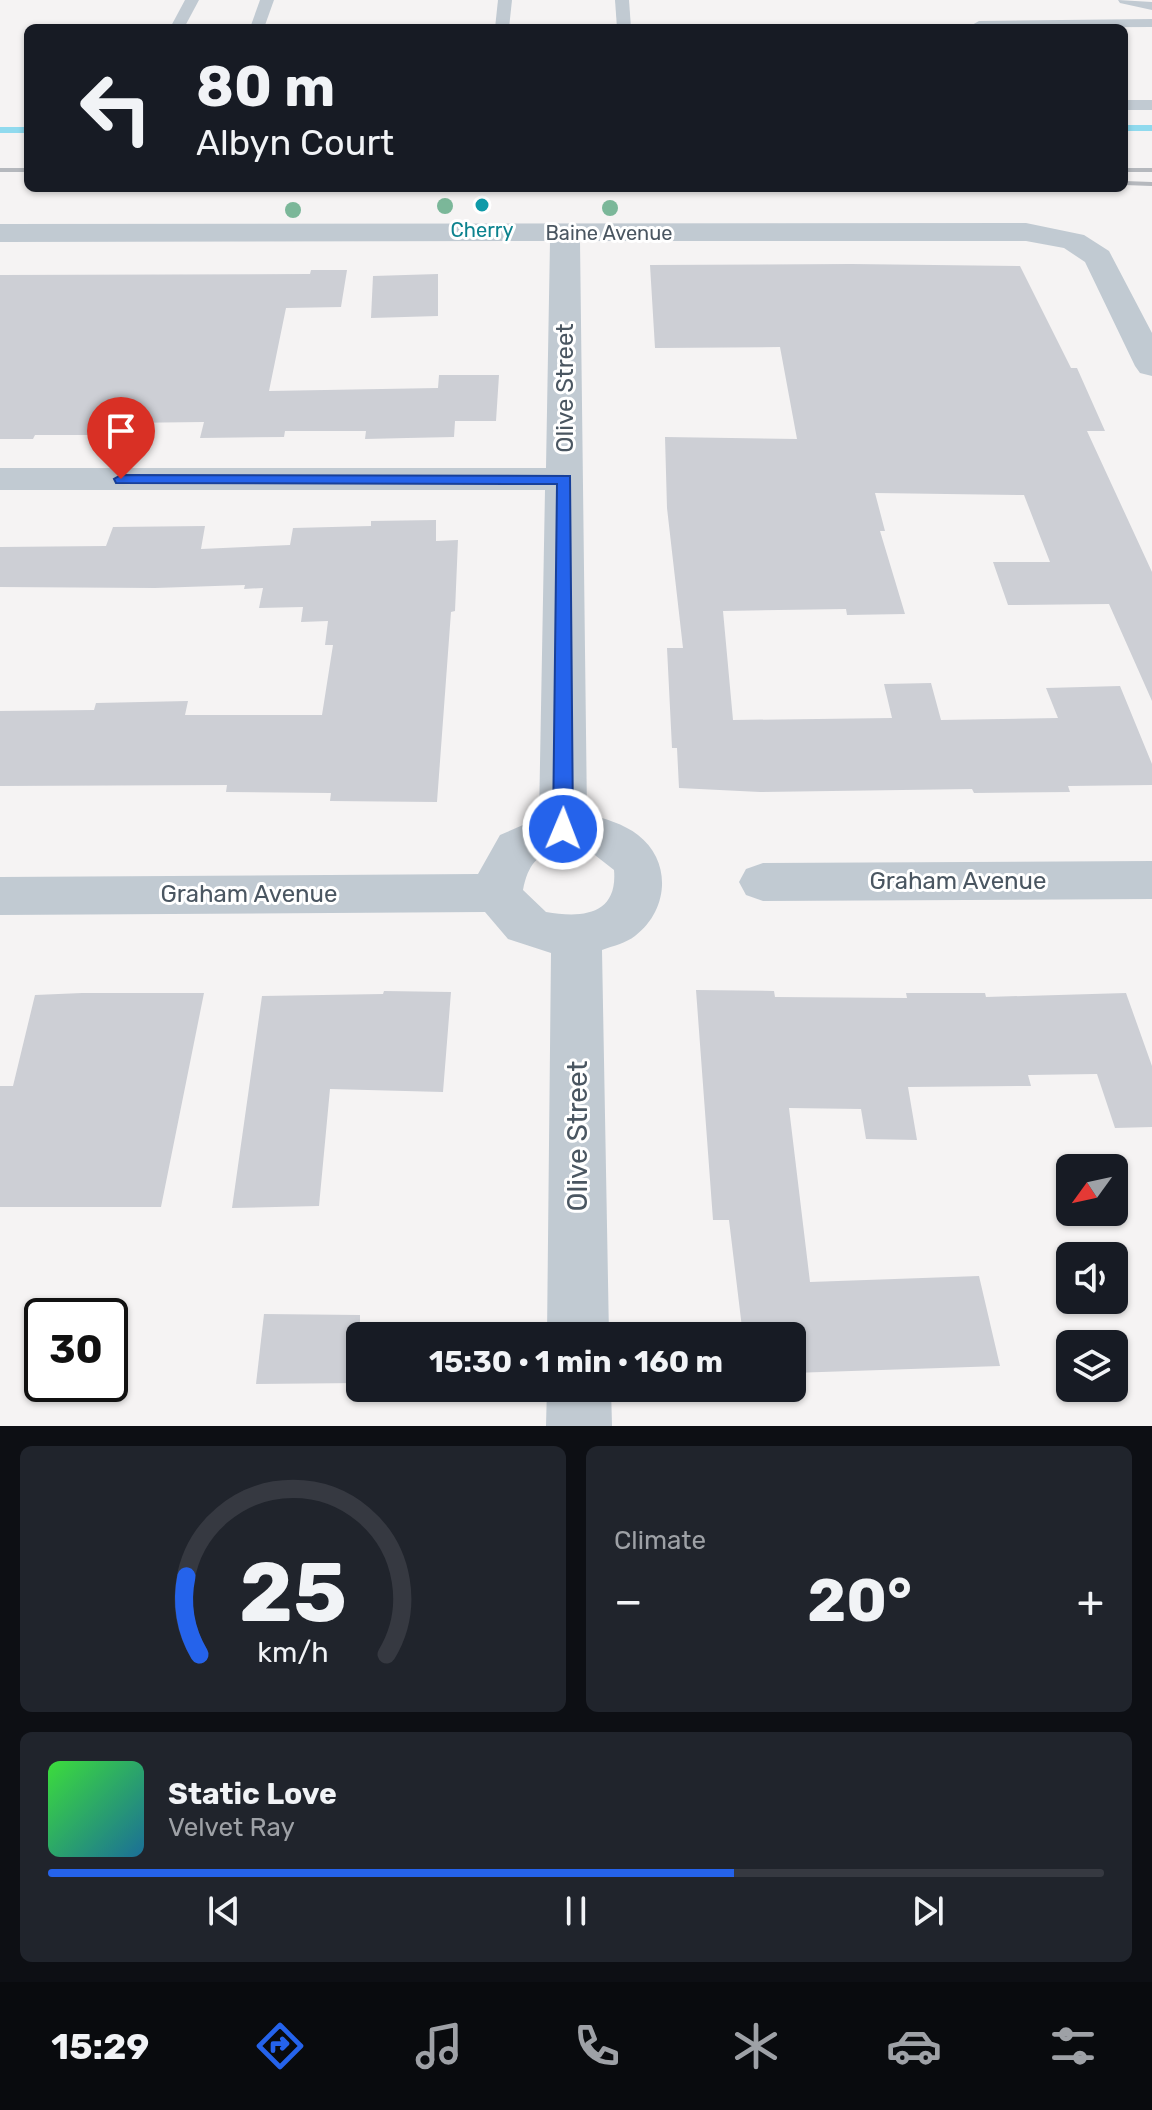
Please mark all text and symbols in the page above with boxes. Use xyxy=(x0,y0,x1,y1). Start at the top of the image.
text: 80 m xyxy=(196,54,335,120)
icon: left xyxy=(64,56,168,160)
text: Albyn Court xyxy=(196,121,394,164)
marker: Cherry xyxy=(473,196,491,214)
place label: Cherry xyxy=(451,218,513,242)
street label: Baine Avenue xyxy=(546,221,672,245)
street label: Olive Street xyxy=(551,323,579,453)
pin xyxy=(87,397,155,479)
icon: arrive xyxy=(99,409,143,453)
position arrow xyxy=(521,787,605,871)
street label: Graham Avenue xyxy=(869,867,1047,895)
street label: Graham Avenue xyxy=(160,880,338,908)
street label: Olive Street xyxy=(561,1060,594,1212)
north arrow xyxy=(1056,1154,1128,1226)
map controls xyxy=(1056,1154,1128,1402)
button: sound xyxy=(1056,1242,1128,1314)
speed limit sign: 30 xyxy=(24,1298,128,1402)
button: layers xyxy=(1056,1330,1128,1402)
text: 15:30 · 1 min · 160 m xyxy=(429,1344,723,1380)
text: Climate xyxy=(614,1525,706,1556)
text: 25 xyxy=(239,1543,347,1642)
text: 20° xyxy=(807,1565,912,1636)
text: − xyxy=(614,1575,643,1627)
text: + xyxy=(1077,1575,1104,1627)
text: km/h xyxy=(257,1635,329,1669)
text: Static Love xyxy=(168,1776,337,1812)
text: Velvet Ray xyxy=(168,1812,295,1843)
icon: previous xyxy=(202,1889,246,1933)
icon: pause xyxy=(554,1889,598,1933)
icon: next xyxy=(906,1889,950,1933)
icon: directions xyxy=(252,2018,308,2074)
icon: music xyxy=(411,2018,467,2074)
icon: phone xyxy=(569,2018,625,2074)
icon: climate xyxy=(728,2018,784,2074)
icon: car xyxy=(886,2018,942,2074)
icon: filters xyxy=(1045,2018,1101,2074)
text: 15:29 xyxy=(51,2025,149,2068)

